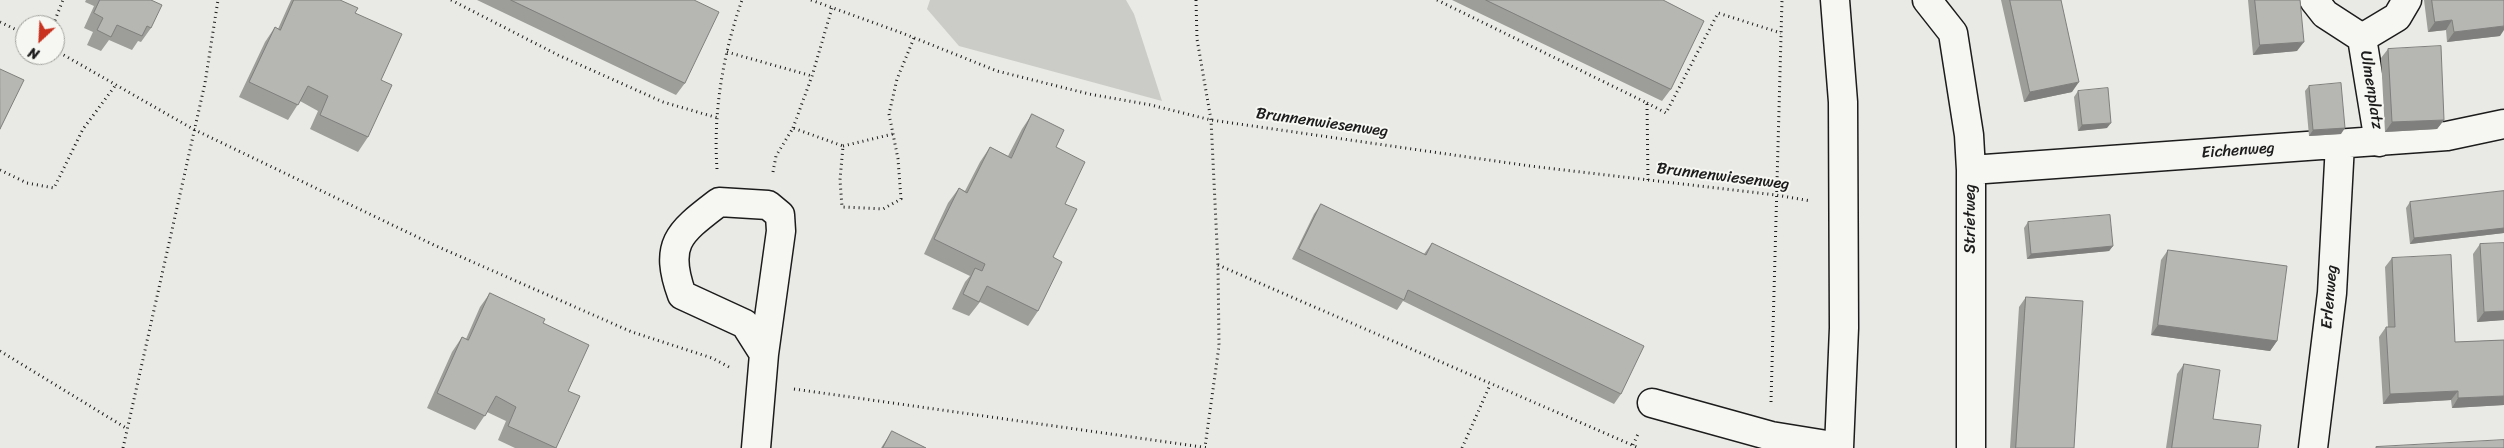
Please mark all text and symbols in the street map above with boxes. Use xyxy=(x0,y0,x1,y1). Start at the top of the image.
north arrow xyxy=(15,15,65,65)
text: N xyxy=(24,40,44,67)
street label: Ulmenplatz xyxy=(2355,49,2387,131)
street label: Brunnenwiesenweg xyxy=(1255,104,1389,142)
street label: Eichenweg xyxy=(2201,139,2275,163)
street label: Brunnenwiesenweg xyxy=(1656,159,1790,195)
street label: Strietweg xyxy=(1961,184,1981,254)
street label: Erlenweg xyxy=(2318,264,2342,330)

